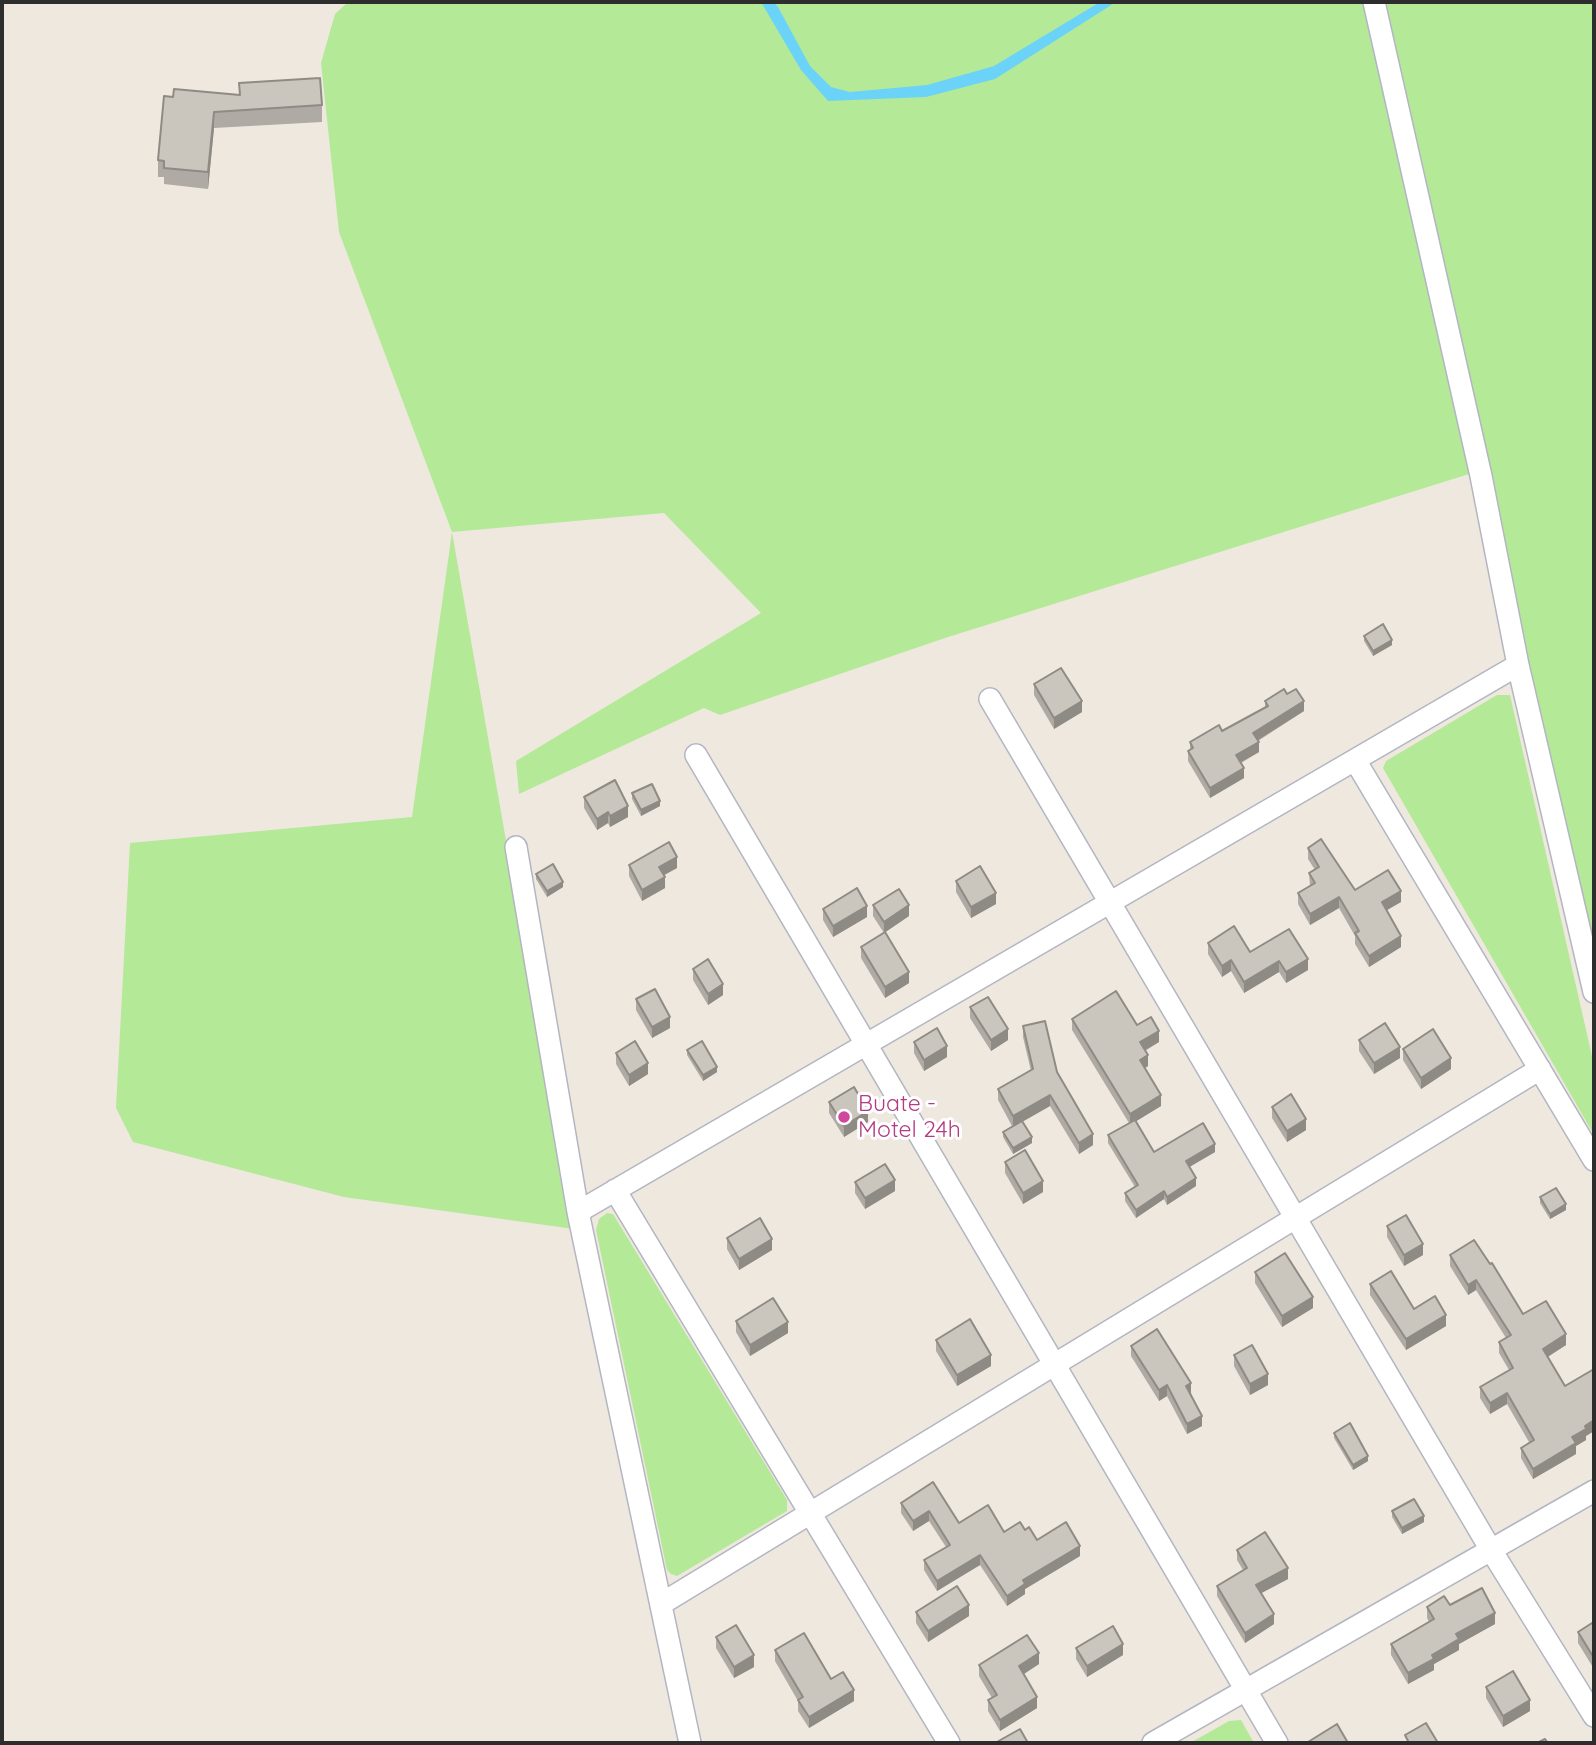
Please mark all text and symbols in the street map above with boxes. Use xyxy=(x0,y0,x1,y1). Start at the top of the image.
place label: Buate - Motel 24h xyxy=(858,1090,961,1144)
marker: Buate - Motel 24h xyxy=(836,1109,852,1125)

